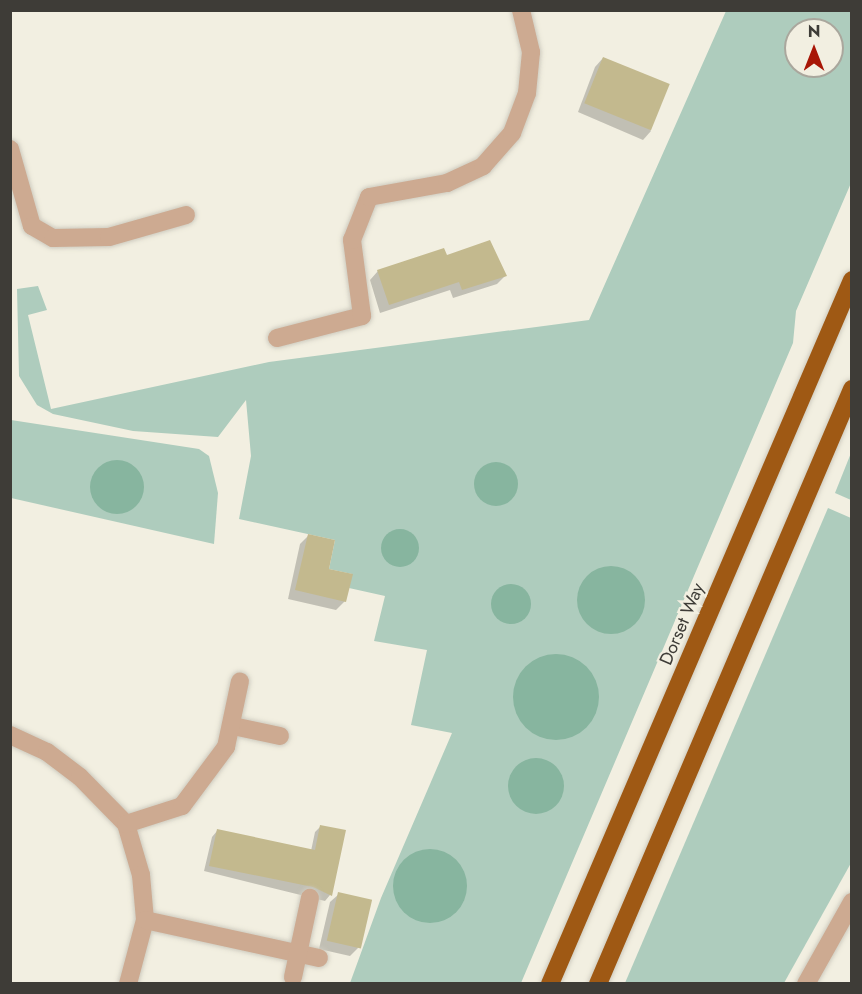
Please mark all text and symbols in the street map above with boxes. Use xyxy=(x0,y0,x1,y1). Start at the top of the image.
north arrow xyxy=(784,18,844,78)
text: N xyxy=(808,20,820,43)
street label: Dorset Way xyxy=(655,580,709,668)

